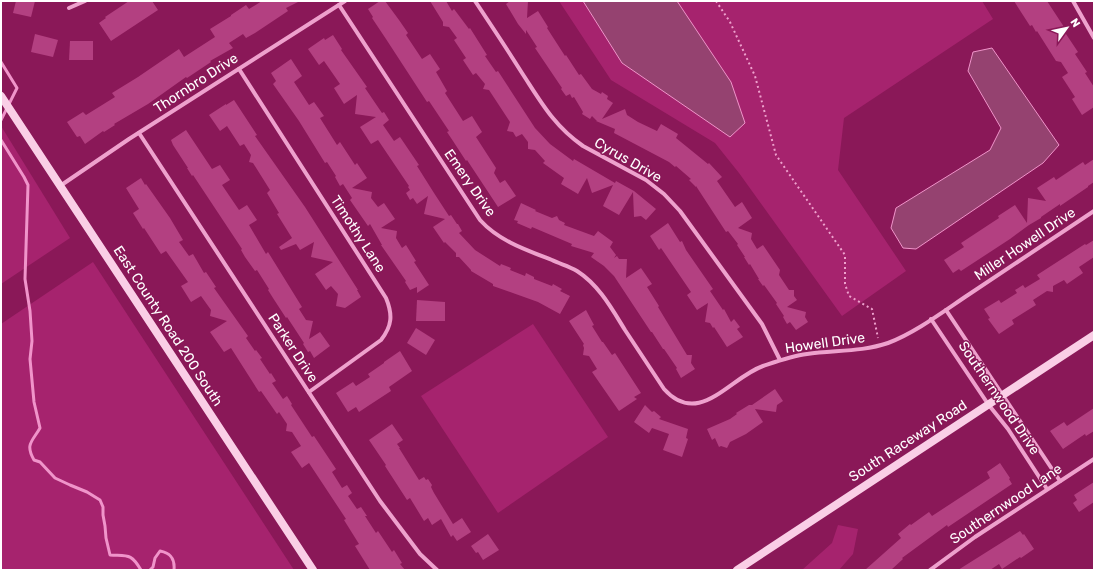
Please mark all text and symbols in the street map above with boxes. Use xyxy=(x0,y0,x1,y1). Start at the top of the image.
north arrow xyxy=(1047,8,1087,48)
text: N xyxy=(1067,16,1083,30)
street label: Thornbro Drive xyxy=(151,49,241,117)
street label: Cyrus Drive xyxy=(591,134,665,186)
street label: Emery Drive xyxy=(441,146,500,220)
street label: Timothy Lane xyxy=(327,192,389,276)
street label: Miller Howell Drive xyxy=(971,204,1079,284)
street label: East County Road 200 South xyxy=(110,243,226,409)
street label: Parker Drive xyxy=(264,310,322,386)
street label: Howell Drive xyxy=(784,329,866,357)
street label: Southernwood Drive xyxy=(955,338,1043,458)
street label: South Raceway Road xyxy=(846,396,970,486)
street label: Southernwood Lane xyxy=(947,460,1065,548)

